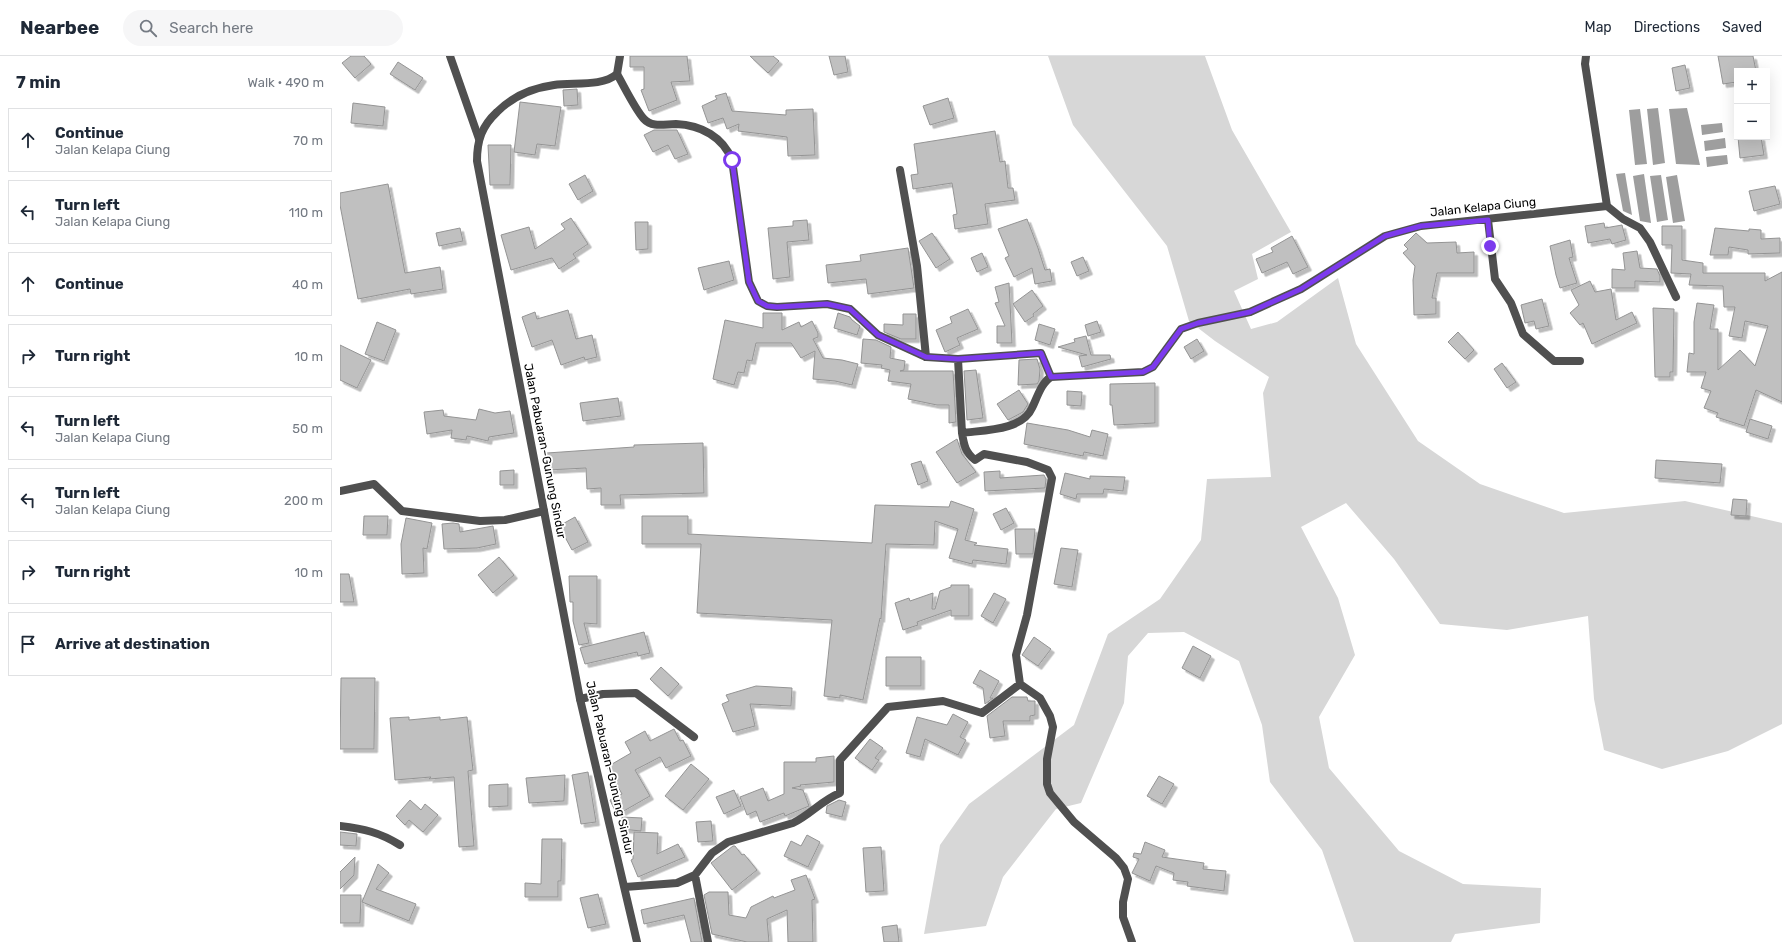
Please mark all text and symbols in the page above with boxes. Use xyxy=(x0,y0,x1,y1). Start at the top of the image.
search box xyxy=(123,10,403,46)
text: Nearbee xyxy=(20,16,99,39)
icon: search xyxy=(137,17,159,39)
text: Search here xyxy=(169,19,254,37)
text: Map xyxy=(1585,19,1612,36)
text: Directions xyxy=(1634,19,1700,36)
text: Saved xyxy=(1722,19,1762,36)
map controls xyxy=(1734,68,1770,140)
button: + xyxy=(1734,68,1770,104)
text: 7 min xyxy=(16,72,61,92)
text: Walk · 490 m xyxy=(248,75,324,90)
button: − xyxy=(1734,104,1770,140)
text: Continue xyxy=(55,124,124,142)
icon: ahead xyxy=(17,129,39,151)
text: 70 m xyxy=(293,133,323,148)
text: Jalan Kelapa Ciung xyxy=(55,142,170,157)
route start xyxy=(723,151,741,169)
street label: Jalan Kelapa Ciung xyxy=(1429,194,1537,220)
text: Turn left xyxy=(55,196,120,214)
icon: left xyxy=(17,201,39,223)
text: 110 m xyxy=(289,205,323,220)
text: Jalan Kelapa Ciung xyxy=(55,214,170,229)
route end xyxy=(1481,237,1499,255)
icon: ahead xyxy=(17,273,39,295)
text: Continue xyxy=(55,275,124,293)
text: 40 m xyxy=(292,277,323,292)
icon: right xyxy=(17,345,39,367)
text: Turn right xyxy=(55,347,130,365)
text: 10 m xyxy=(294,349,323,364)
street label: Jalan Pabuaran–Gunung Sindur xyxy=(521,362,569,540)
text: Turn left xyxy=(55,412,120,430)
icon: left xyxy=(17,417,39,439)
text: 50 m xyxy=(292,421,323,436)
text: Jalan Kelapa Ciung xyxy=(55,430,170,445)
text: Turn left xyxy=(55,484,120,502)
icon: left xyxy=(17,489,39,511)
text: 200 m xyxy=(284,493,323,508)
text: Jalan Kelapa Ciung xyxy=(55,502,170,517)
icon: right xyxy=(17,561,39,583)
text: Turn right xyxy=(55,563,130,581)
text: 10 m xyxy=(294,565,323,580)
icon: arrive xyxy=(17,633,39,655)
text: Arrive at destination xyxy=(55,635,210,653)
street label: Jalan Pabuaran–Gunung Sindur xyxy=(583,680,637,857)

